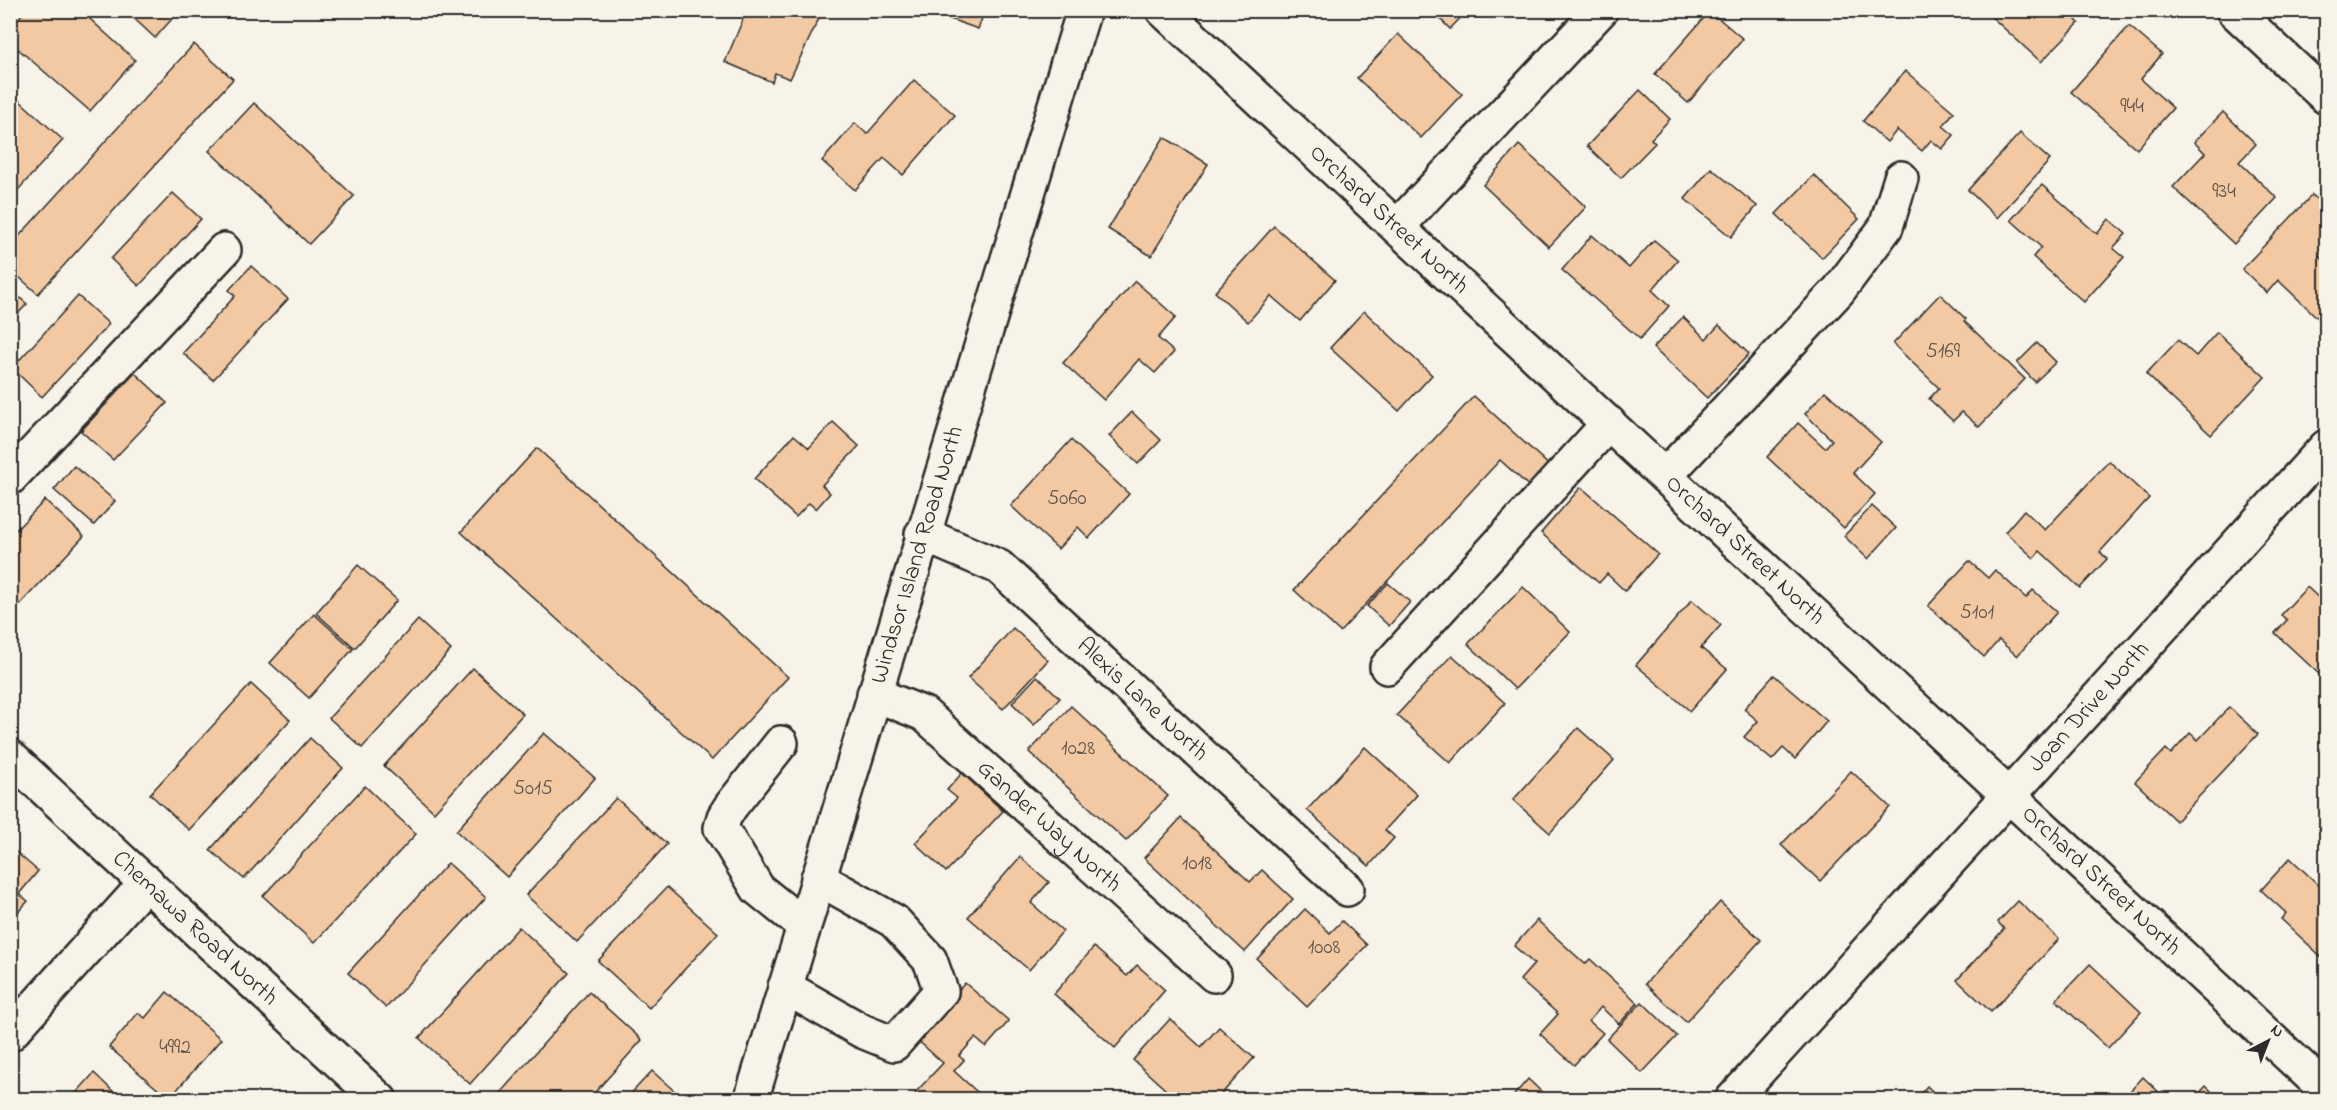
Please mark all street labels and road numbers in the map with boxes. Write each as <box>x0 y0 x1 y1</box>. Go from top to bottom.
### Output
street label: Orchard Street North <box>1301 136 1477 303</box>
street label: Windsor Island Road North <box>862 422 973 688</box>
street label: Orchard Street North <box>1657 467 1833 634</box>
street label: Alexis Lane North <box>1068 629 1216 770</box>
street label: Joan Drive North <box>2020 634 2158 781</box>
street label: Gander Way North <box>969 752 1129 901</box>
street label: Orchard Street North <box>2013 798 2189 964</box>
street label: Chemawa Road North <box>104 842 286 1014</box>

